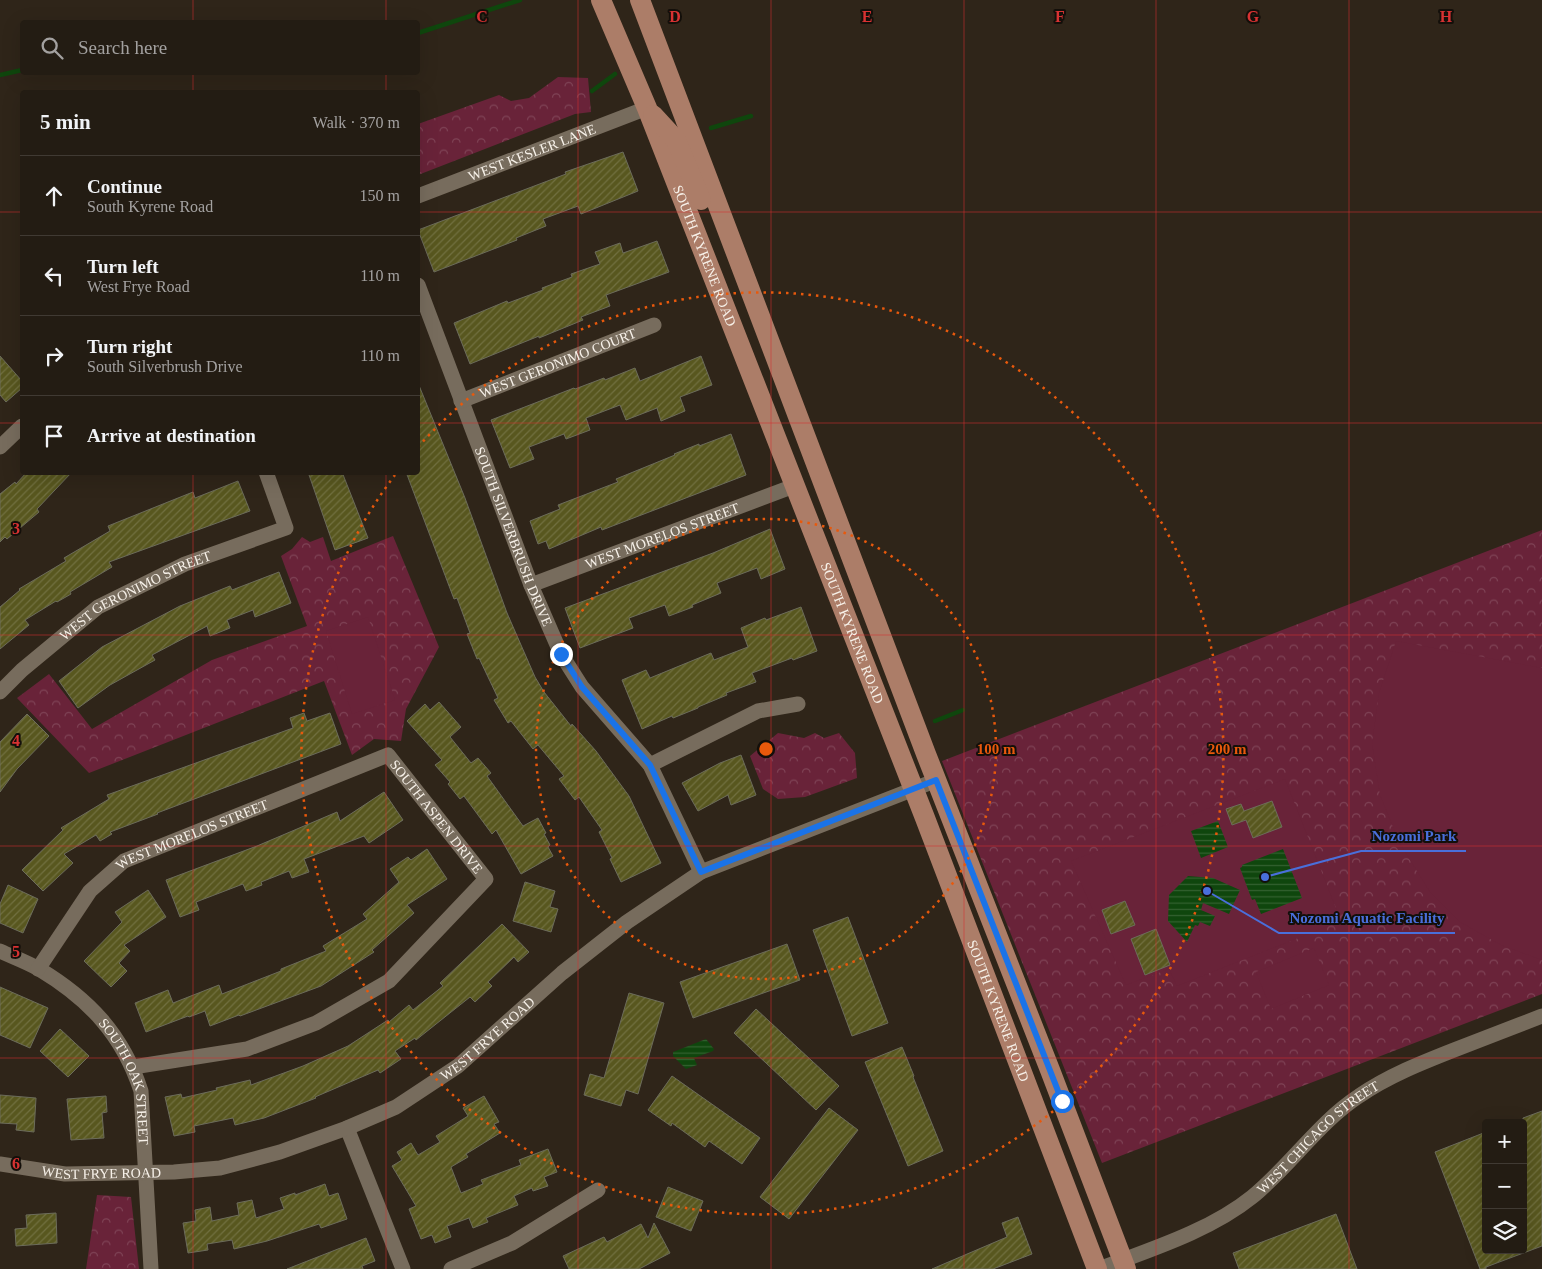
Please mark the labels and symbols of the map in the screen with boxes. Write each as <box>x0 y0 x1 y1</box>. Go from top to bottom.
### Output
text: C <box>476 8 488 25</box>
text: D <box>669 8 681 25</box>
text: E <box>862 8 872 25</box>
text: F <box>1055 8 1065 25</box>
text: G <box>1247 8 1260 25</box>
text: H <box>1440 8 1453 25</box>
street label: WEST KESLER LANE <box>466 121 598 183</box>
street label: SOUTH KYRENE ROAD <box>670 183 739 328</box>
street label: WEST GERONIMO COURT <box>477 325 639 400</box>
street label: SOUTH SILVERBRUSH DRIVE <box>472 445 555 628</box>
street label: WEST MORELOS STREET <box>583 500 741 571</box>
text: 3 <box>12 520 20 537</box>
street label: WEST GERONIMO STREET <box>56 548 213 643</box>
street label: SOUTH KYRENE ROAD <box>818 560 887 706</box>
route end <box>550 643 573 666</box>
text: 4 <box>12 732 20 749</box>
centre of rings <box>757 740 775 758</box>
text: 100 m <box>977 741 1016 757</box>
text: 200 m <box>1208 741 1247 757</box>
street label: SOUTH ASPEN DRIVE <box>387 757 486 876</box>
street label: WEST MORELOS STREET <box>113 796 271 872</box>
callout: Nozomi Park <box>1361 821 1466 851</box>
text: Nozomi Park <box>1372 828 1457 844</box>
callout: Nozomi Aquatic Facility <box>1279 903 1455 933</box>
text: Nozomi Aquatic Facility <box>1290 910 1445 926</box>
street label: SOUTH KYRENE ROAD <box>965 938 1032 1083</box>
text: 5 <box>12 943 20 960</box>
street label: WEST FRYE ROAD <box>437 994 538 1083</box>
street label: SOUTH OAK STREET <box>96 1015 152 1146</box>
street label: WEST CHICAGO STREET <box>1254 1078 1382 1197</box>
route start <box>1051 1090 1074 1113</box>
text: 6 <box>12 1155 20 1172</box>
street label: WEST FRYE ROAD <box>41 1163 161 1182</box>

